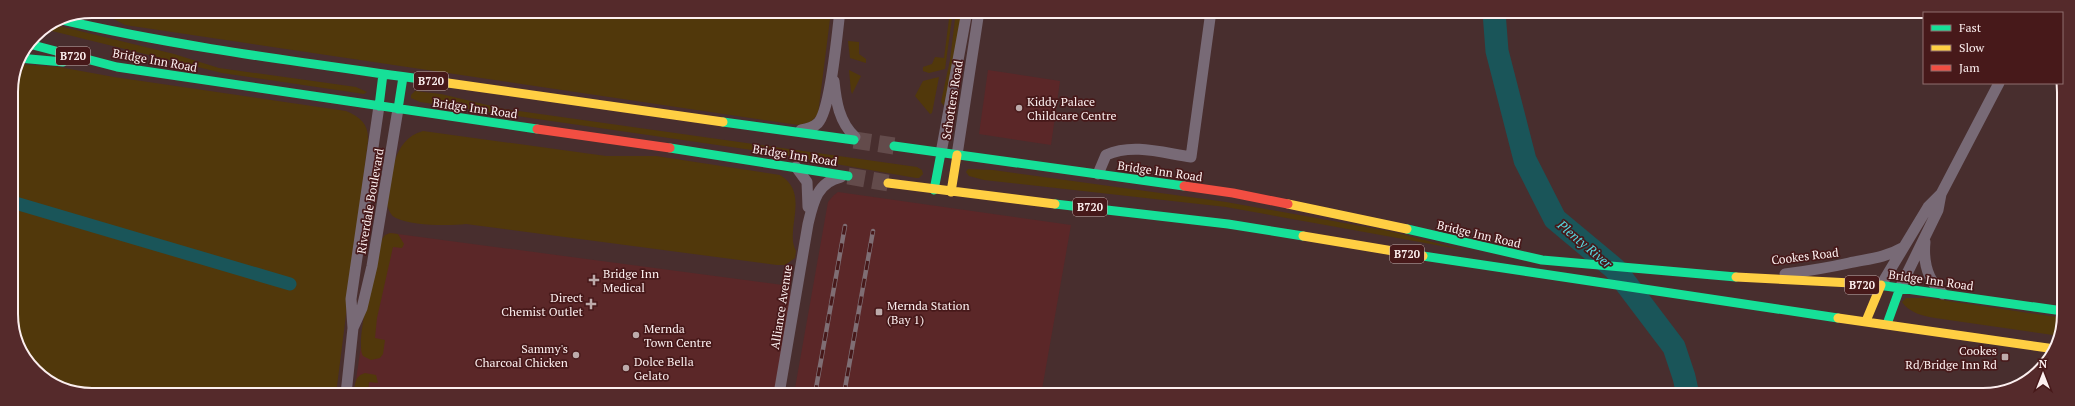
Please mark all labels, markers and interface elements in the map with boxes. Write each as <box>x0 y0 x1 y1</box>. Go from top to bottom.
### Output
legend <box>1923 12 2063 84</box>
text: Fast <box>1959 20 1982 35</box>
text: Slow <box>1959 40 1985 55</box>
street label: Bridge Inn Road <box>111 45 199 75</box>
road number: B720 <box>56 47 90 65</box>
street label: Schotters Road <box>938 59 966 141</box>
text: Jam <box>1959 60 1980 75</box>
road number: B720 <box>414 72 448 90</box>
place label: Kiddy Palace Childcare Centre <box>1027 94 1117 123</box>
street label: Bridge Inn Road <box>432 95 519 121</box>
marker: Kiddy Palace Childcare Centre <box>1014 103 1024 113</box>
street label: Bridge Inn Road <box>752 141 839 169</box>
street label: Riverdale Boulevard <box>353 147 387 255</box>
street label: Bridge Inn Road <box>1117 158 1204 184</box>
road number: B720 <box>1073 198 1107 216</box>
water label: Plenty River <box>1553 215 1617 273</box>
street label: Bridge Inn Road <box>1436 217 1523 251</box>
street label: Cookes Road <box>1770 244 1840 268</box>
road number: B720 <box>1390 245 1424 263</box>
street label: Alliance Avenue <box>767 264 795 350</box>
place label: Bridge Inn Medical <box>603 266 659 295</box>
street label: Bridge Inn Road <box>1888 267 1975 293</box>
marker: Bridge Inn Medical <box>588 274 600 286</box>
road number: B720 <box>1845 276 1879 294</box>
place label: Direct Chemist Outlet <box>501 290 584 319</box>
place label: Mernda Station (Bay 1) <box>887 298 970 327</box>
marker: Direct Chemist Outlet <box>586 299 596 309</box>
marker: Mernda Station (Bay 1) <box>874 307 884 317</box>
place label: Mernda Town Centre <box>644 321 712 350</box>
marker: Mernda Town Centre <box>631 330 641 340</box>
place label: Sammy's Charcoal Chicken <box>475 341 568 370</box>
place label: Cookes Rd/Bridge Inn Rd <box>1905 343 1997 372</box>
marker: Sammy's Charcoal Chicken <box>571 350 581 360</box>
marker: Cookes Rd/Bridge Inn Rd <box>2000 352 2010 362</box>
place label: Dolce Bella Gelato <box>634 354 694 383</box>
north arrow <box>2023 354 2063 394</box>
text: N <box>2039 357 2048 371</box>
marker: Dolce Bella Gelato <box>621 363 631 373</box>

